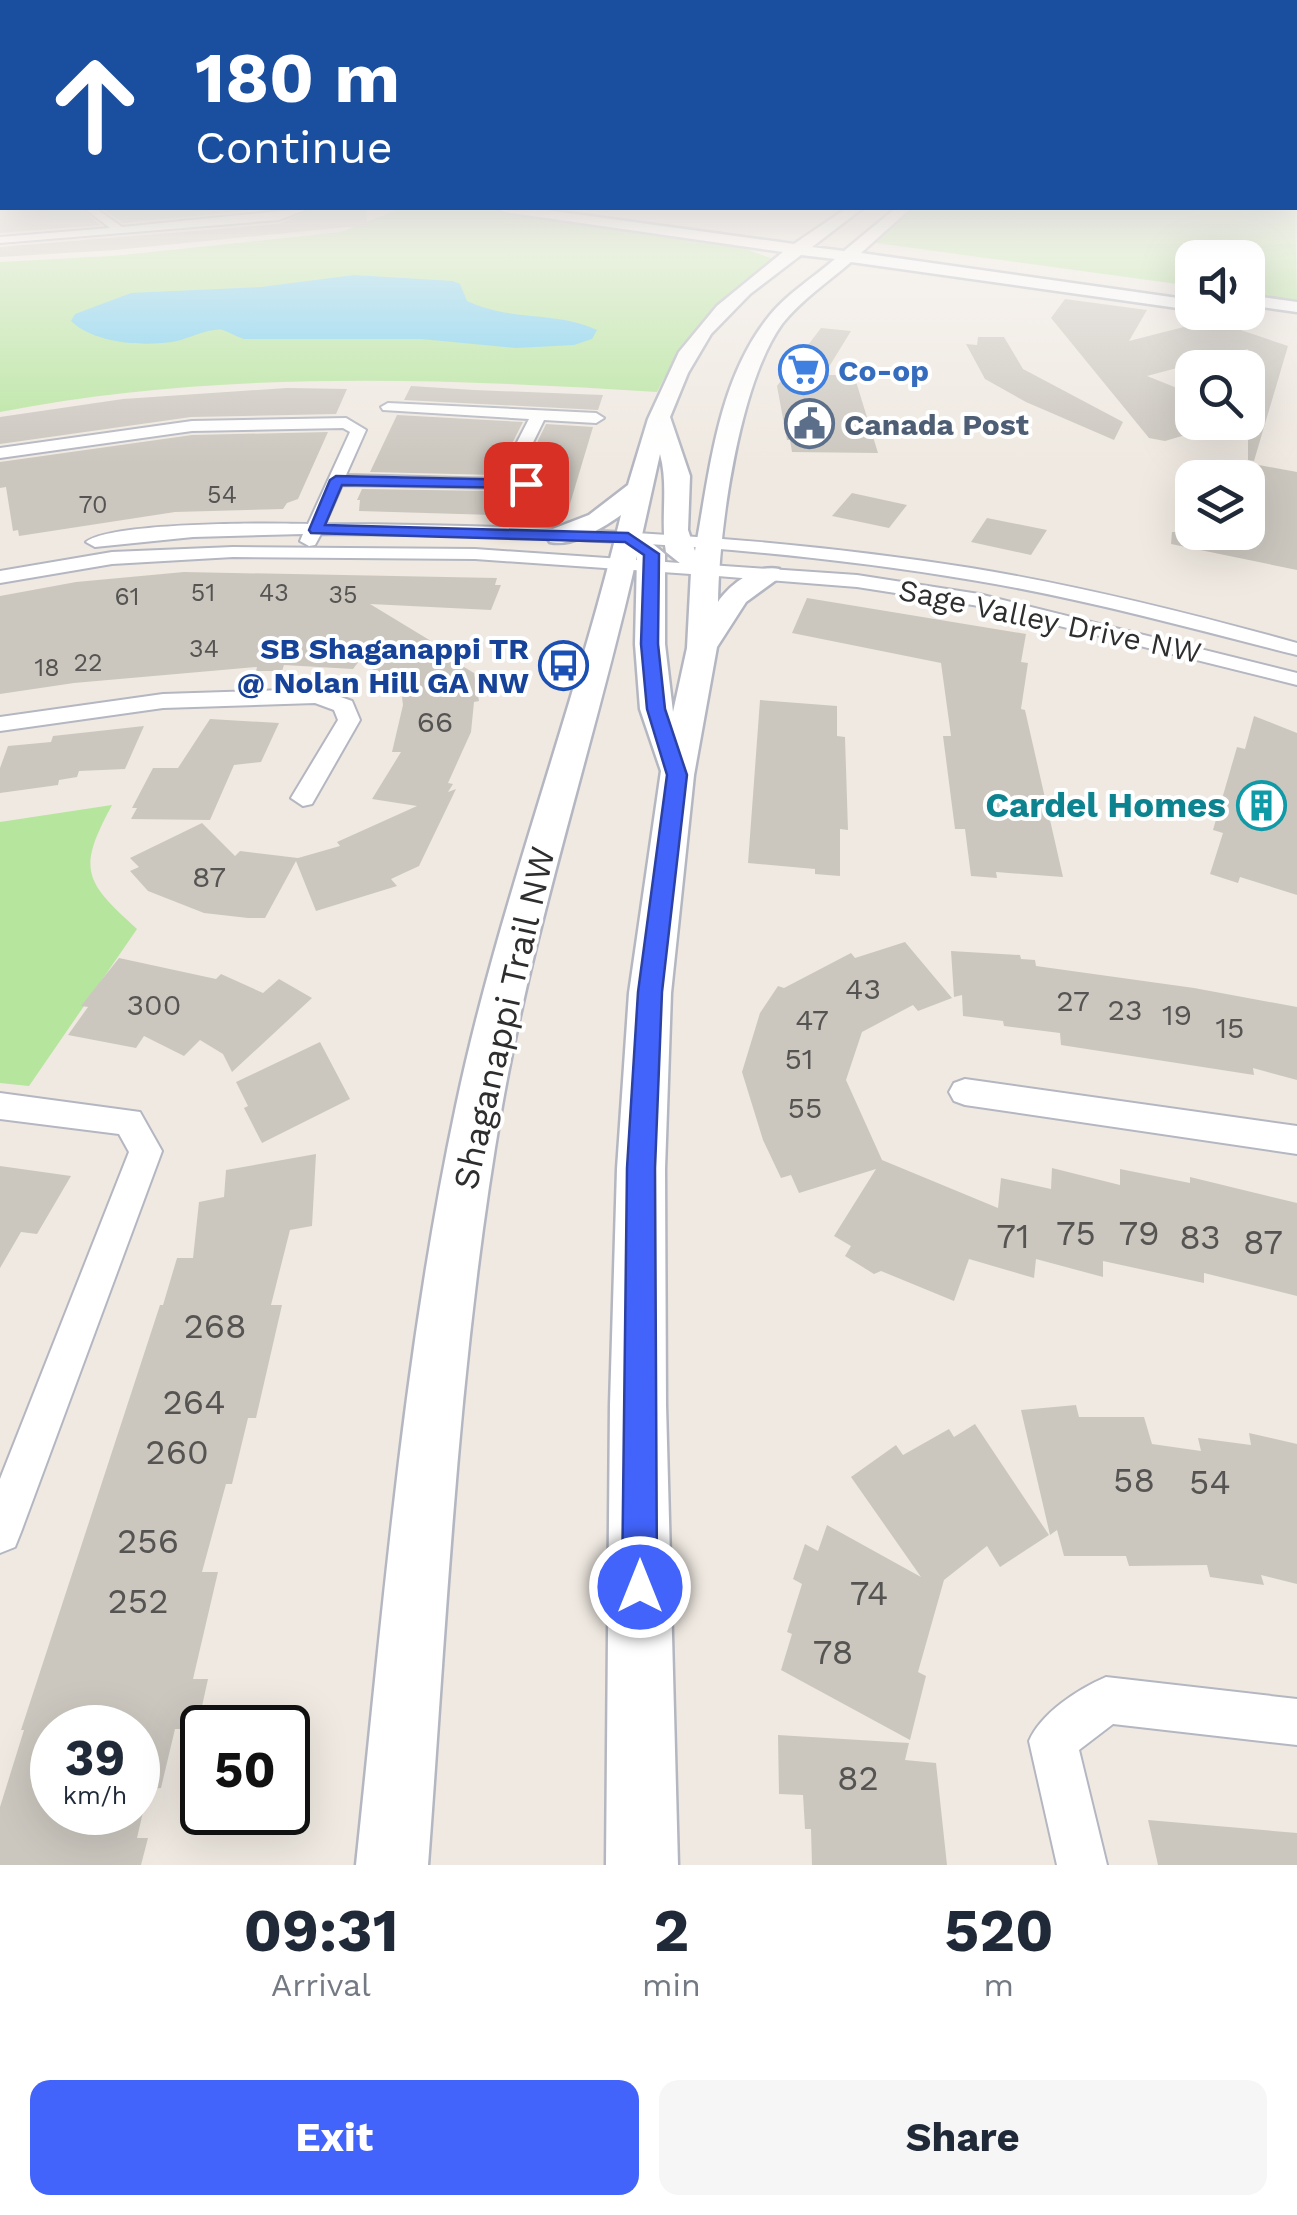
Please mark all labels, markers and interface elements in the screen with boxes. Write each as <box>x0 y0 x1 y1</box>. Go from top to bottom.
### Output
text: 180 m <box>195 37 400 119</box>
icon: ahead <box>30 40 160 170</box>
text: Continue <box>195 121 393 174</box>
map controls <box>1175 240 1265 550</box>
button: sound <box>1175 240 1265 330</box>
supermarket icon: Co-op <box>777 344 829 396</box>
button: search <box>1175 350 1265 440</box>
place label: Co-op <box>838 353 929 388</box>
public building icon: Canada Post <box>783 398 835 450</box>
place label: Canada Post <box>844 407 1029 442</box>
pin <box>484 442 569 527</box>
icon: arrive <box>499 457 554 512</box>
button: layers <box>1175 460 1265 550</box>
house number: 54 <box>207 480 237 509</box>
house number: 70 <box>78 490 108 519</box>
street label: Sage Valley Drive NW <box>895 572 1205 670</box>
house number: 51 <box>191 578 215 607</box>
house number: 43 <box>259 578 289 607</box>
house number: 35 <box>328 580 358 609</box>
house number: 61 <box>115 582 139 611</box>
place label: SB Shaganappi TR @ Nolan Hill GA NW <box>237 631 529 700</box>
house number: 34 <box>189 634 219 663</box>
bus stop icon: SB Shaganappi TR @ Nolan Hill GA NW <box>538 639 590 691</box>
house number: 22 <box>73 648 103 677</box>
house number: 18 <box>34 653 60 682</box>
house number: 66 <box>417 704 453 739</box>
building icon: Cardel Homes <box>1235 779 1287 831</box>
place label: Cardel Homes <box>985 784 1226 826</box>
street label: Shaganappi Trail NW <box>444 843 564 1193</box>
house number: 87 <box>192 859 226 894</box>
house number: 43 <box>845 971 881 1006</box>
house number: 27 <box>1056 983 1090 1018</box>
house number: 300 <box>127 987 181 1022</box>
house number: 23 <box>1108 992 1142 1027</box>
house number: 19 <box>1162 997 1192 1032</box>
house number: 47 <box>795 1002 829 1037</box>
house number: 15 <box>1215 1010 1245 1045</box>
house number: 51 <box>784 1041 814 1076</box>
house number: 55 <box>788 1090 822 1125</box>
house number: 75 <box>1056 1212 1096 1254</box>
house number: 79 <box>1118 1212 1160 1254</box>
house number: 71 <box>996 1215 1030 1257</box>
house number: 83 <box>1179 1216 1221 1258</box>
house number: 87 <box>1243 1221 1283 1263</box>
house number: 268 <box>183 1305 247 1347</box>
house number: 264 <box>162 1381 226 1423</box>
house number: 260 <box>145 1431 209 1473</box>
house number: 58 <box>1113 1459 1155 1501</box>
house number: 54 <box>1189 1461 1231 1503</box>
house number: 256 <box>117 1520 179 1562</box>
position arrow <box>588 1535 692 1639</box>
house number: 74 <box>850 1572 888 1614</box>
house number: 252 <box>107 1580 169 1622</box>
house number: 78 <box>813 1631 853 1673</box>
speed limit sign: 50 <box>180 1705 310 1835</box>
text: 39 <box>65 1728 125 1787</box>
house number: 82 <box>837 1757 879 1799</box>
text: km/h <box>63 1781 127 1810</box>
text: 09:31 <box>243 1895 399 1966</box>
text: 2 <box>653 1895 689 1966</box>
text: 520 <box>944 1895 1054 1966</box>
text: Arrival <box>271 1966 371 2004</box>
text: min <box>642 1966 701 2004</box>
text: m <box>984 1966 1014 2004</box>
button: Exit <box>30 2080 639 2195</box>
button: Share <box>659 2080 1267 2195</box>

